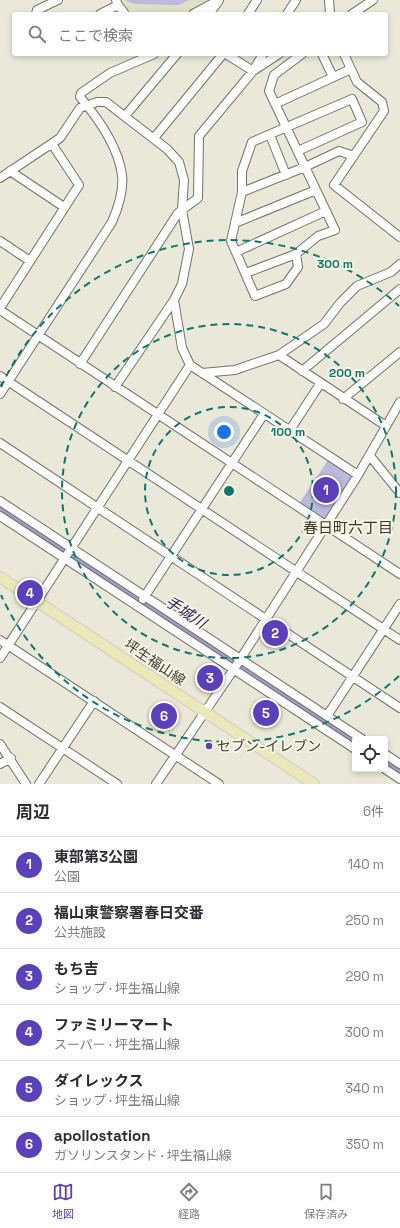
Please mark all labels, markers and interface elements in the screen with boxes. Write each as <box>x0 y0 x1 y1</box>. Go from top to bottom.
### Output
search box <box>12 12 388 56</box>
icon: search <box>26 23 48 45</box>
text: ここで検索 <box>58 26 133 45</box>
text: 300 m <box>317 256 353 272</box>
text: 200 m <box>329 365 365 381</box>
your location <box>214 422 234 442</box>
text: 100 m <box>271 424 305 440</box>
pin: 1 <box>313 475 339 505</box>
centre of rings <box>222 484 236 498</box>
district label: 春日町六丁目 <box>303 518 393 537</box>
pin: 4 <box>17 578 43 608</box>
water label: 手城川 <box>162 592 212 633</box>
pin: 2 <box>262 618 288 648</box>
street label: 坪生福山線 <box>121 635 189 689</box>
pin: 3 <box>197 663 223 693</box>
pin: 5 <box>253 698 279 728</box>
pin: 6 <box>151 701 177 731</box>
map controls <box>352 736 388 772</box>
button: locate <box>352 736 388 772</box>
place label: セブン-イレブン <box>217 737 321 755</box>
marker: セブン-イレブン <box>204 741 214 751</box>
text: 周辺 <box>16 801 50 823</box>
text: 6件 <box>363 803 384 820</box>
text: 東部第3公園 <box>54 847 138 866</box>
text: 1 <box>26 856 32 873</box>
text: 140 m <box>348 856 384 873</box>
text: 公園 <box>54 868 80 885</box>
text: 福山東警察署春日交番 <box>54 903 204 922</box>
text: 2 <box>25 912 33 929</box>
text: 250 m <box>346 912 384 929</box>
text: 公共施設 <box>54 924 106 941</box>
text: もち吉 <box>54 959 99 978</box>
text: 3 <box>25 968 33 985</box>
text: 290 m <box>345 968 384 985</box>
text: ショップ · 坪生福山線 <box>54 980 180 997</box>
text: ファミリーマート <box>54 1015 174 1034</box>
text: 4 <box>25 1024 33 1041</box>
text: 300 m <box>345 1024 384 1041</box>
text: スーパー · 坪生福山線 <box>54 1036 180 1053</box>
text: ダイレックス <box>54 1071 144 1090</box>
text: 5 <box>25 1080 33 1097</box>
text: 340 m <box>345 1080 384 1097</box>
text: ショップ · 坪生福山線 <box>54 1092 180 1109</box>
text: apollostation <box>54 1126 151 1145</box>
text: 6 <box>25 1136 33 1153</box>
text: 350 m <box>346 1136 384 1153</box>
text: ガソリンスタンド · 坪生福山線 <box>54 1147 232 1164</box>
tab: 地図 <box>52 1181 74 1221</box>
tab: 経路 <box>178 1181 200 1221</box>
tab: 保存済み <box>304 1181 348 1221</box>

